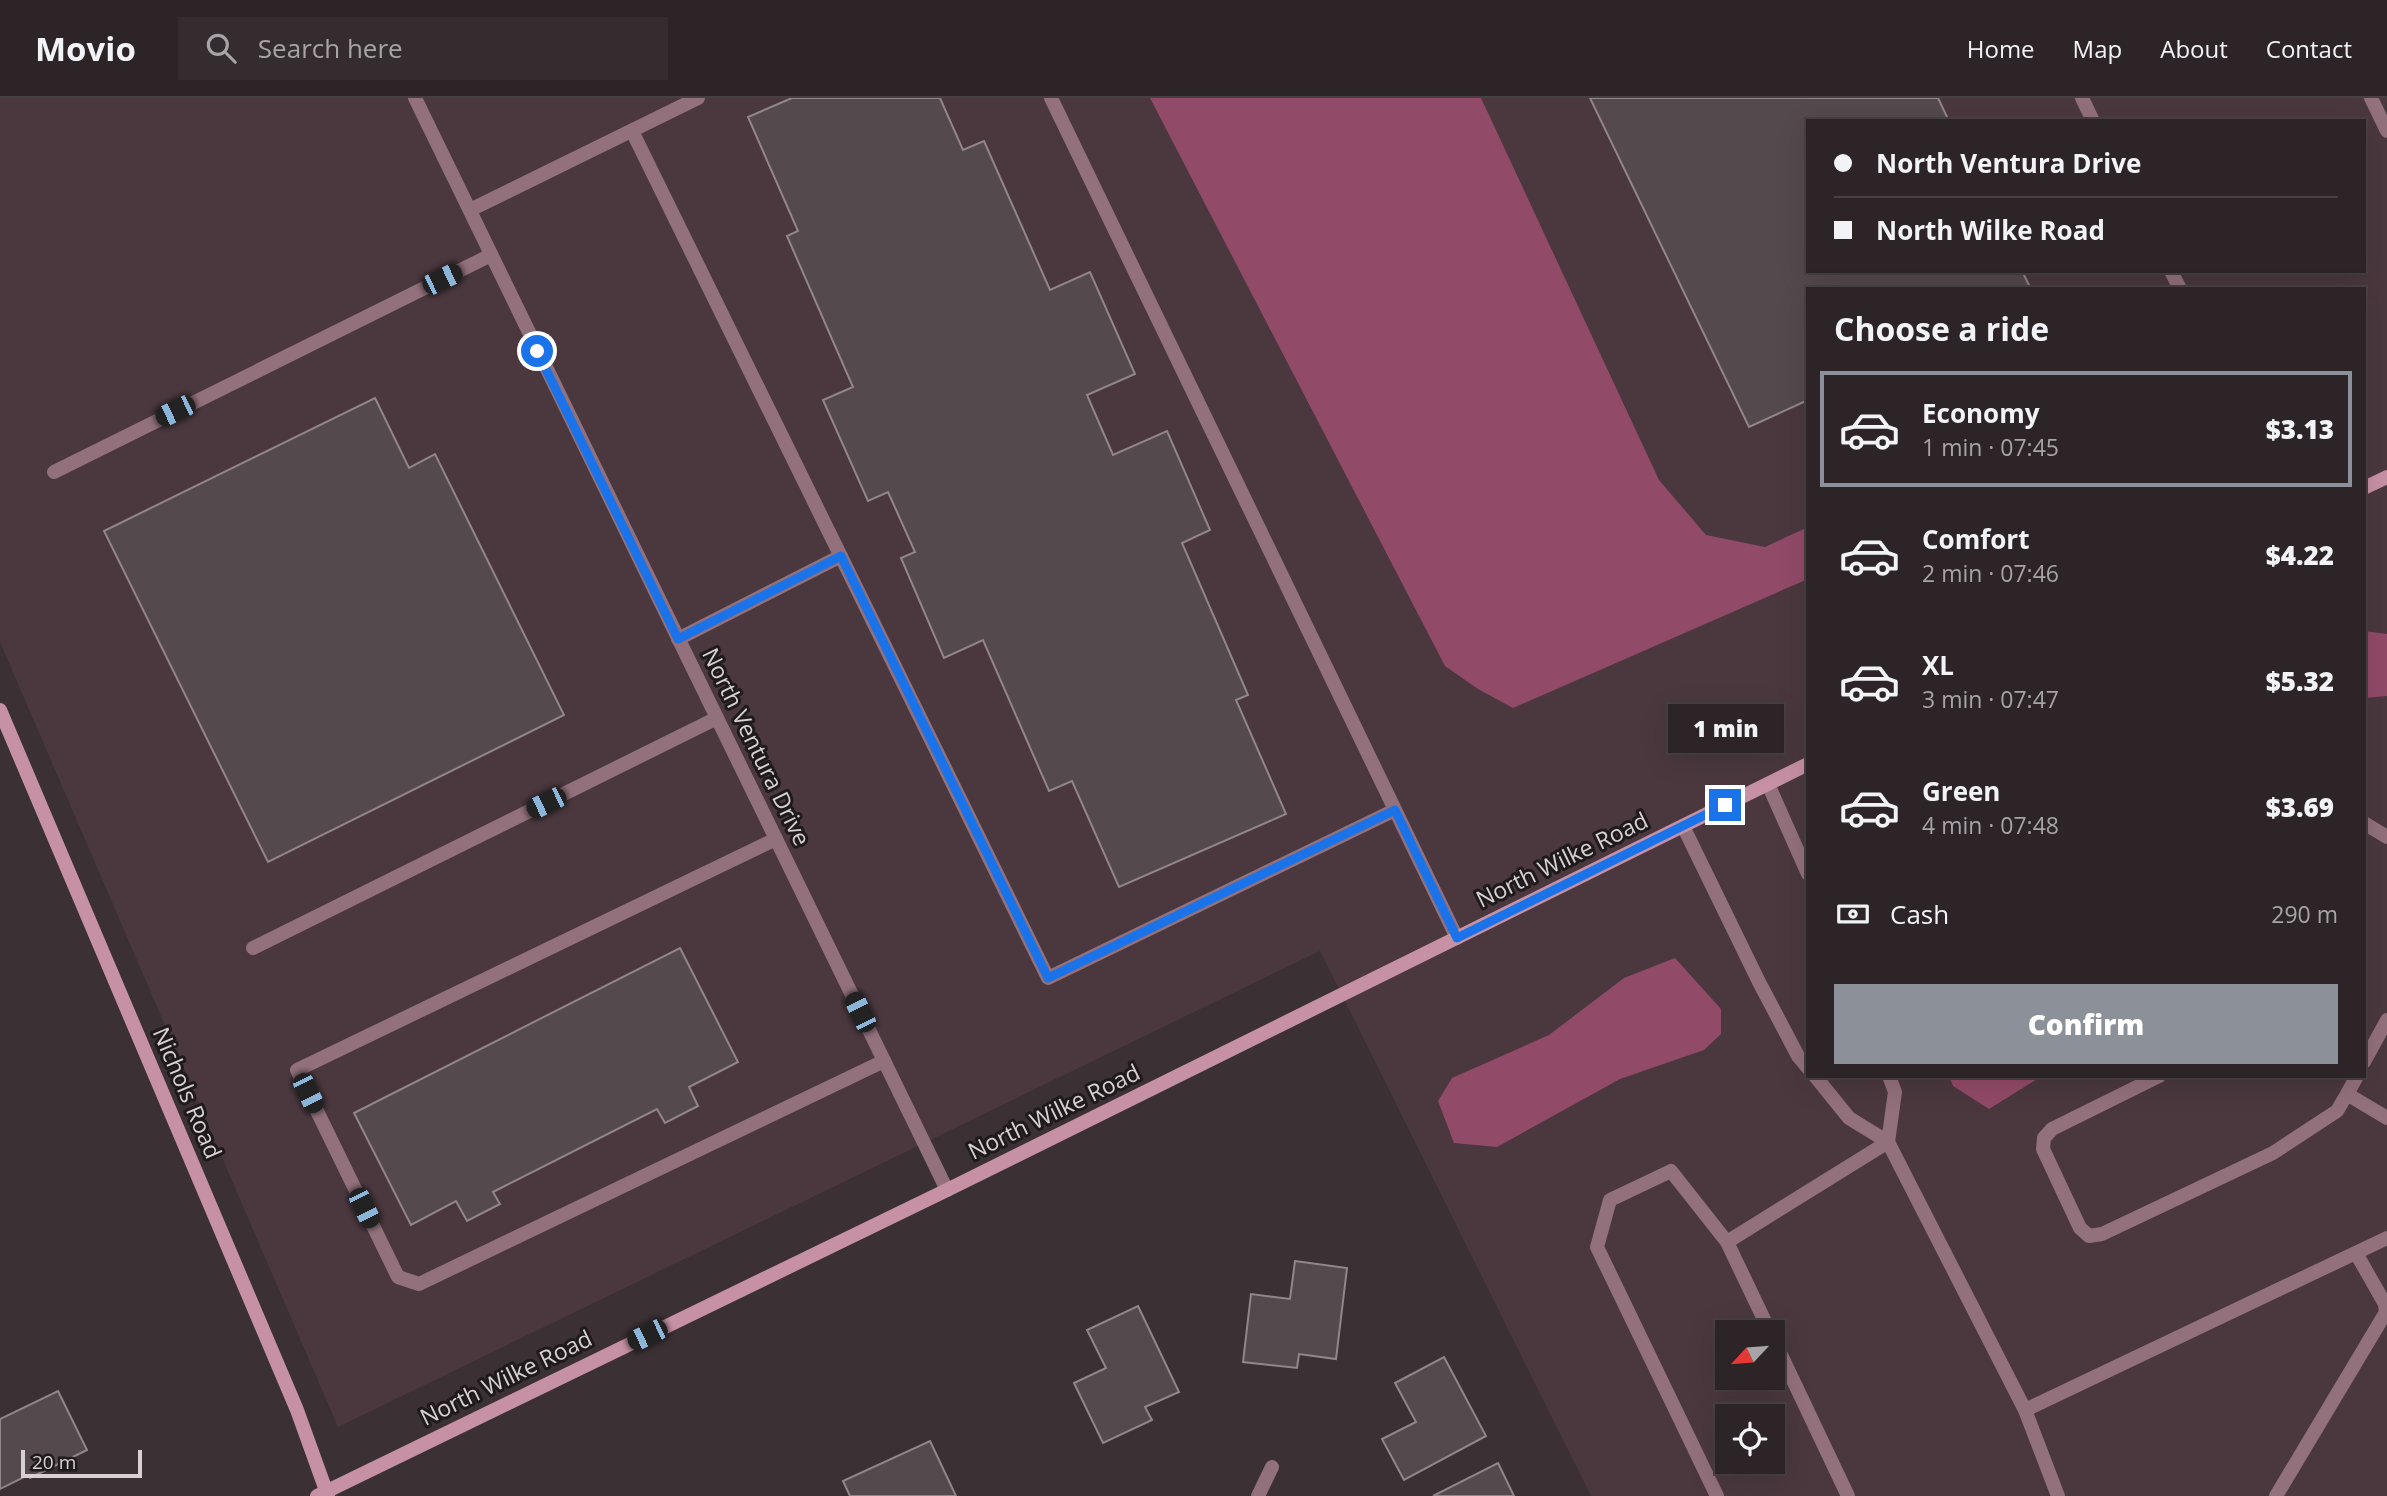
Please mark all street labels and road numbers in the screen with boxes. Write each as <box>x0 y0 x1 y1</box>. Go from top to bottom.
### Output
street label: North Ventura Drive <box>695 642 819 851</box>
street label: North Wilke Road <box>1470 804 1653 915</box>
street label: Nichols Road <box>146 1022 230 1163</box>
street label: North Wilke Road <box>962 1056 1145 1167</box>
street label: North Wilke Road <box>414 1322 597 1433</box>

